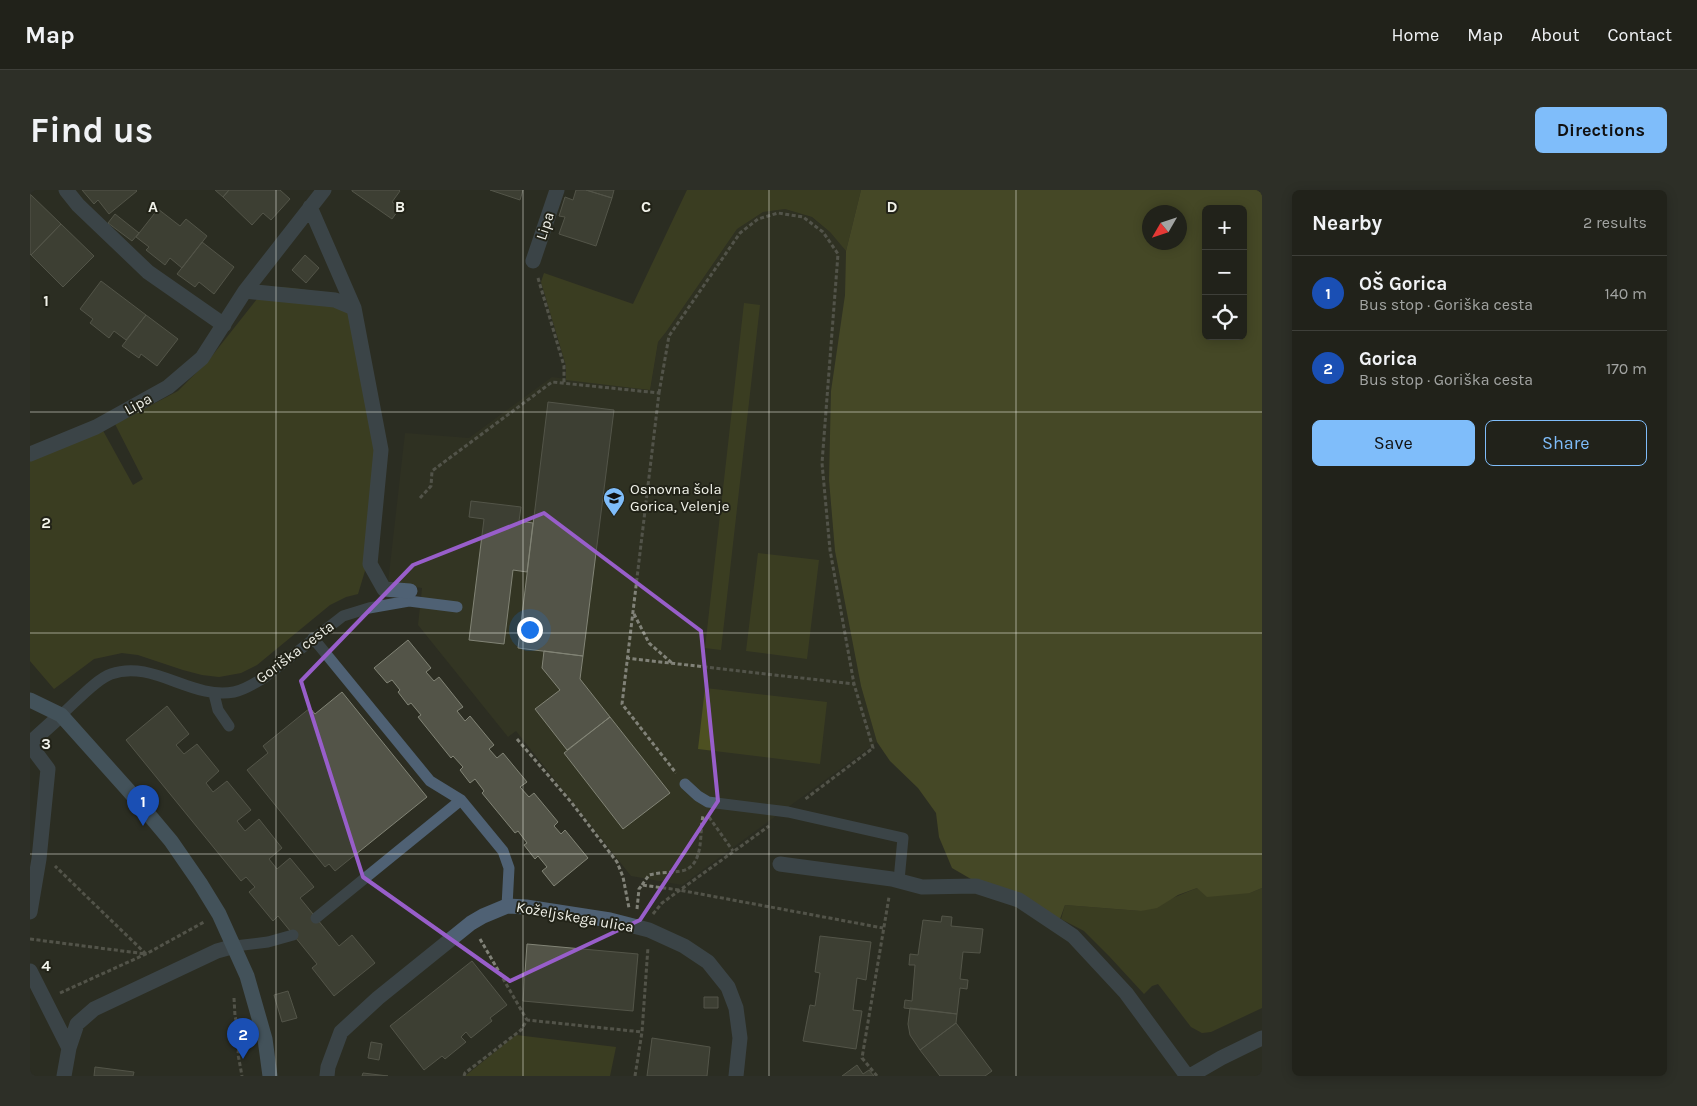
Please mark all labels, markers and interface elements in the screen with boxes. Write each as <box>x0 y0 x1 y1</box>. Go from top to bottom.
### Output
text: Map <box>25 21 75 49</box>
text: Home <box>1391 24 1439 46</box>
text: Map <box>1467 24 1503 46</box>
text: About <box>1531 24 1580 46</box>
text: Contact <box>1608 24 1672 46</box>
button: Directions <box>1535 107 1667 153</box>
text: Find us <box>30 110 153 151</box>
text: A <box>148 197 158 216</box>
text: B <box>395 197 405 216</box>
text: C <box>641 197 651 216</box>
text: D <box>887 197 898 216</box>
north arrow <box>1142 205 1187 250</box>
map controls <box>1202 205 1247 340</box>
button: + <box>1202 205 1247 250</box>
street label: Lipa <box>532 210 558 242</box>
text: Nearby <box>1312 211 1382 235</box>
text: 2 results <box>1583 213 1647 232</box>
button: − <box>1202 250 1247 295</box>
text: OŠ Gorica <box>1359 273 1447 295</box>
text: 1 <box>1325 284 1331 303</box>
text: 140 m <box>1605 284 1647 303</box>
text: 1 <box>43 291 49 310</box>
button: locate <box>1202 295 1247 340</box>
text: Bus stop · Goriška cesta <box>1359 295 1533 314</box>
text: Gorica <box>1359 348 1417 370</box>
text: 2 <box>1323 359 1333 378</box>
text: 170 m <box>1606 359 1647 378</box>
text: Bus stop · Goriška cesta <box>1359 370 1533 389</box>
street label: Lipa <box>121 389 155 419</box>
button: Save <box>1312 420 1475 466</box>
button: Share <box>1485 420 1647 466</box>
place label: Osnovna šola Gorica, Velenje <box>630 480 729 515</box>
school or university icon: Osnovna šola Gorica, Velenje <box>602 486 626 517</box>
text: 2 <box>41 513 51 532</box>
street label: Goriška cesta <box>252 617 338 687</box>
your location <box>517 617 543 643</box>
text: 3 <box>41 734 51 753</box>
pin: 1 <box>127 785 159 826</box>
street label: Koželjskega ulica <box>515 898 635 936</box>
text: 4 <box>41 956 51 975</box>
pin: 2 <box>227 1018 259 1059</box>

